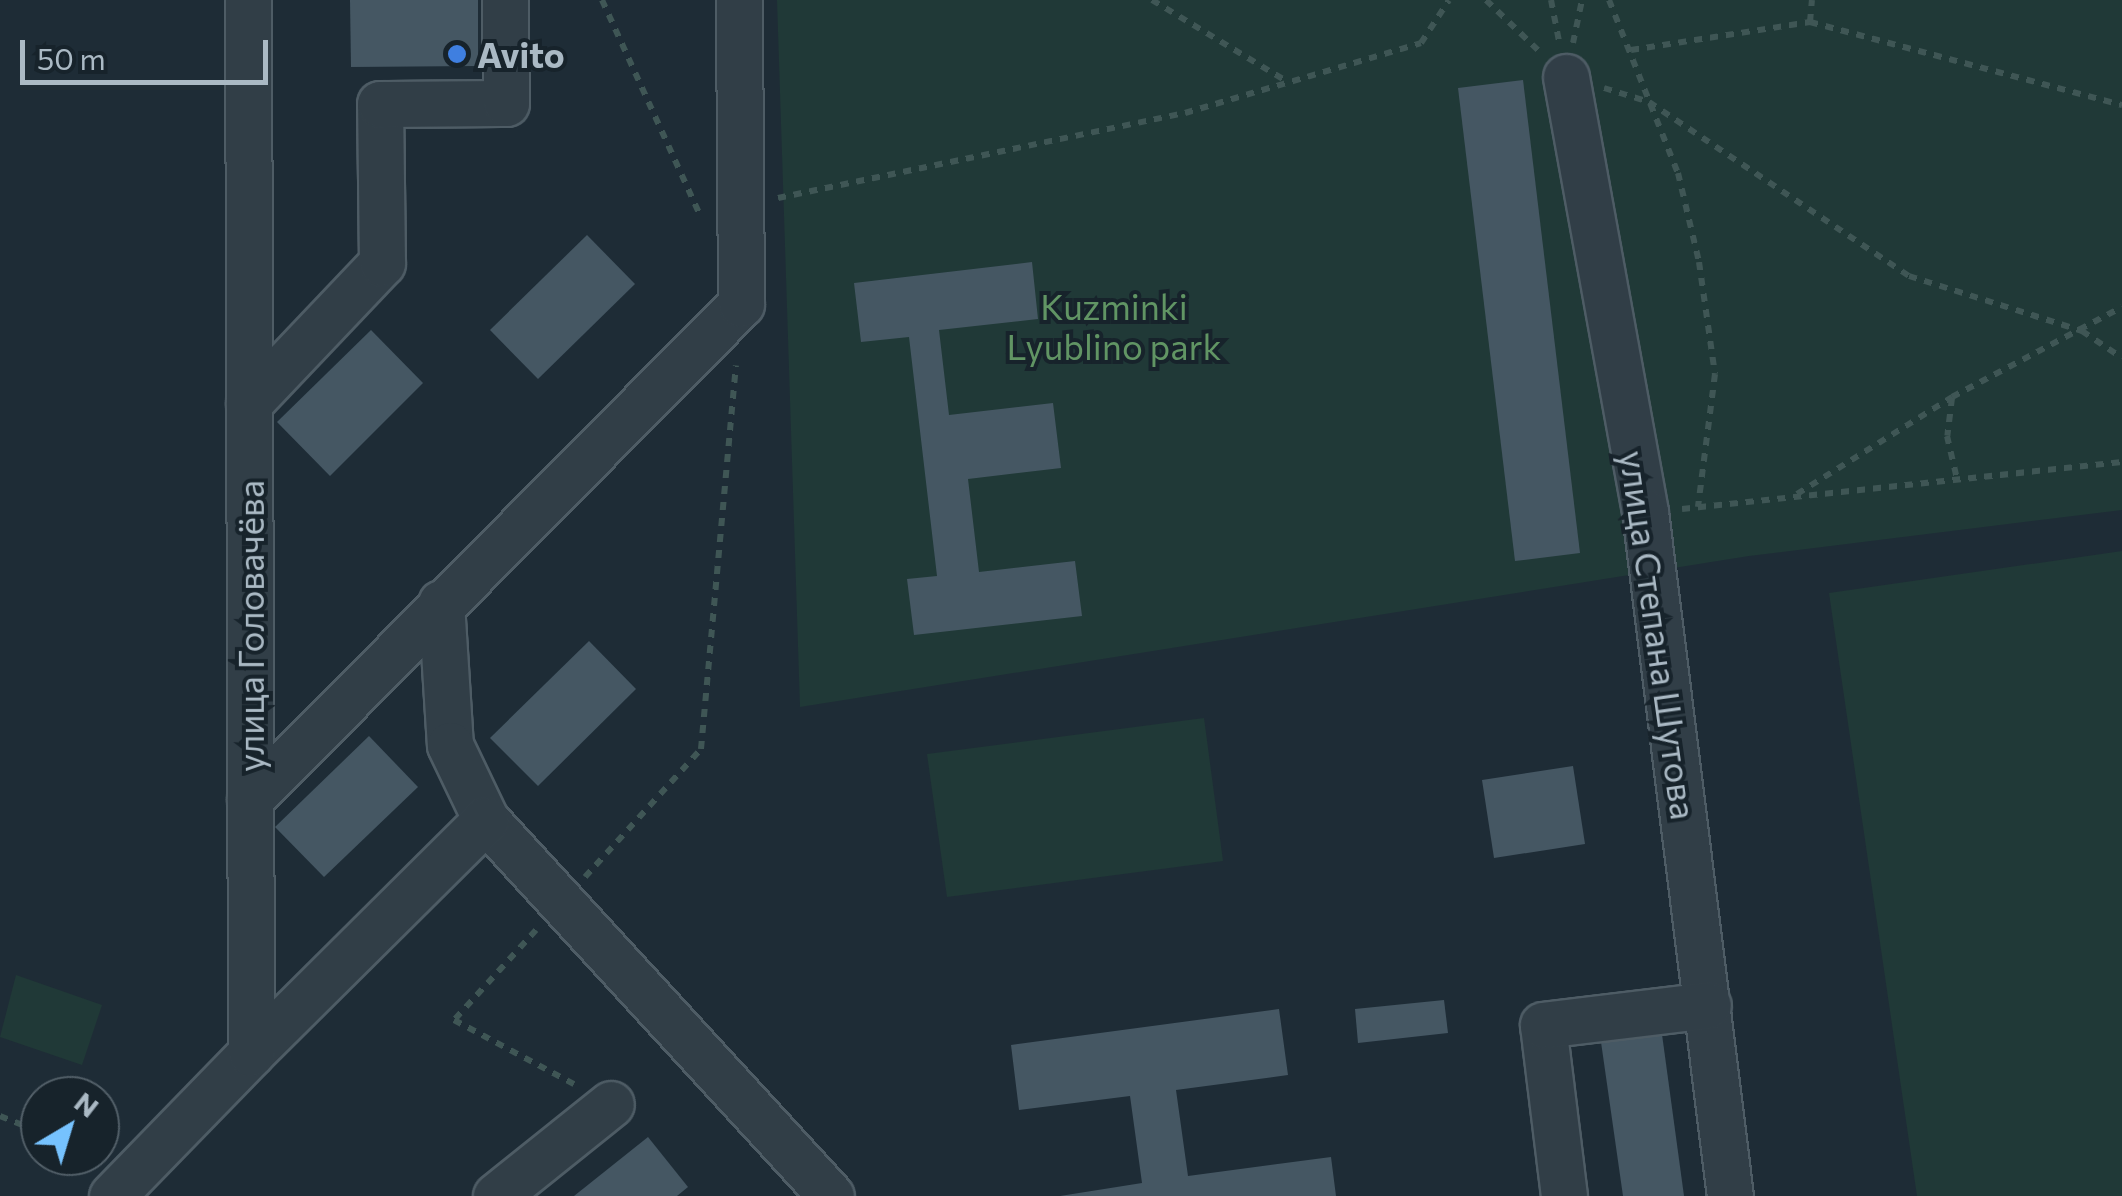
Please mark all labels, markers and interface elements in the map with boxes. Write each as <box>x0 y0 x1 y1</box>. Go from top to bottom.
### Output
scale bar <box>25 20 272 82</box>
place label: Avito <box>477 33 565 75</box>
text: 50 m <box>37 39 106 76</box>
marker: Avito <box>446 43 468 65</box>
park label: Kuzminki Lyublino park <box>1007 285 1221 367</box>
street label: улица Степана Шутова <box>1612 448 1706 822</box>
street label: улица Головачёва <box>229 480 271 772</box>
north arrow <box>20 1076 120 1176</box>
text: N <box>68 1084 106 1124</box>

